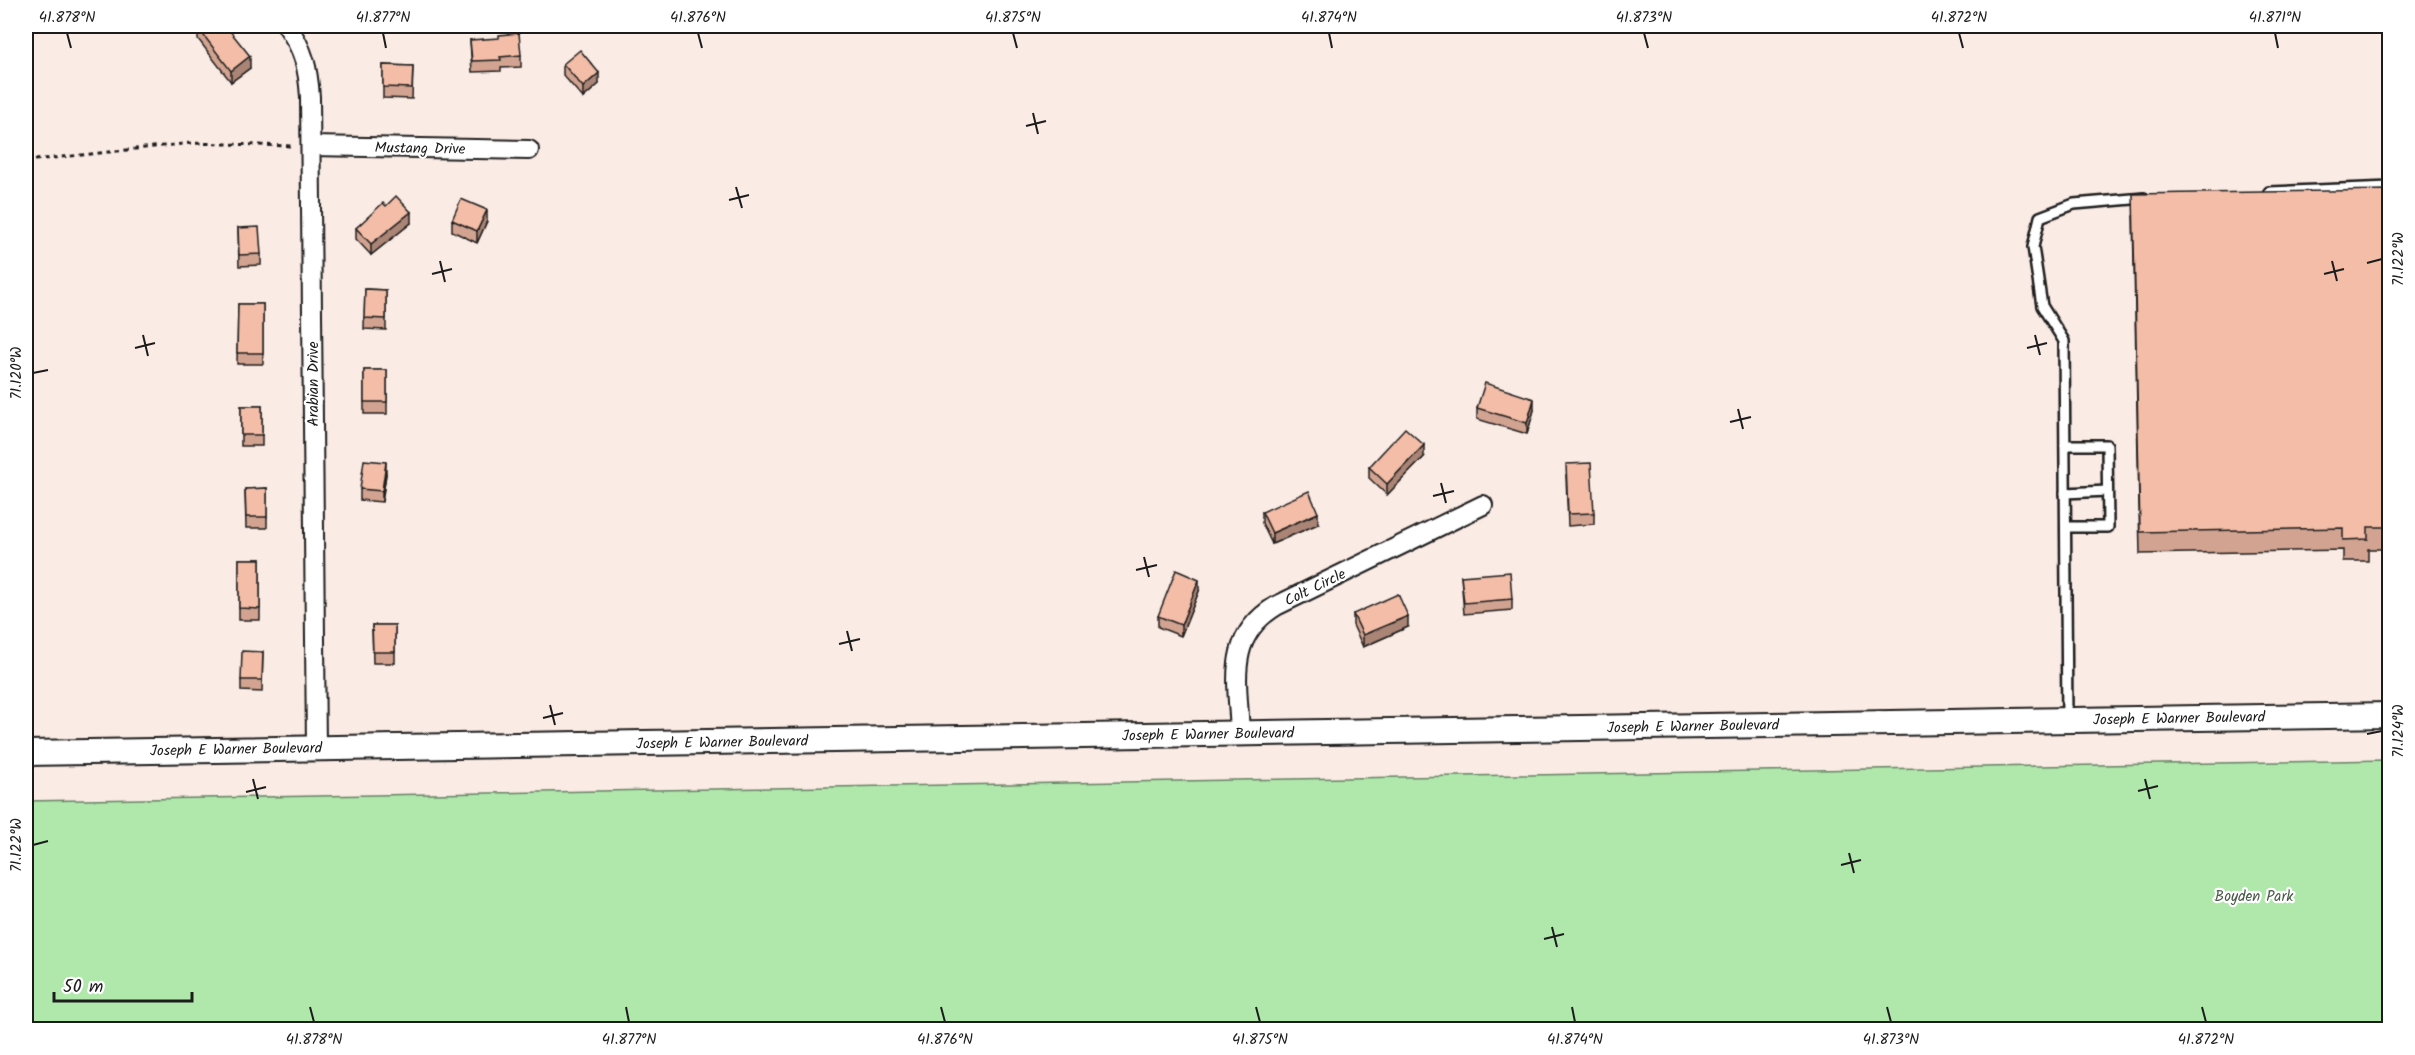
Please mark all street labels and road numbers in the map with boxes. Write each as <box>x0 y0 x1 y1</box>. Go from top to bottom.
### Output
street label: Mustang Drive <box>374 136 466 162</box>
street label: Arabian Drive <box>302 341 326 426</box>
street label: Colt Circle <box>1281 563 1351 613</box>
street label: Joseph E Warner Boulevard <box>2093 705 2266 733</box>
street label: Joseph E Warner Boulevard <box>1607 713 1780 741</box>
street label: Joseph E Warner Boulevard <box>1122 721 1295 749</box>
street label: Joseph E Warner Boulevard <box>636 729 809 757</box>
street label: Joseph E Warner Boulevard <box>150 736 323 764</box>

